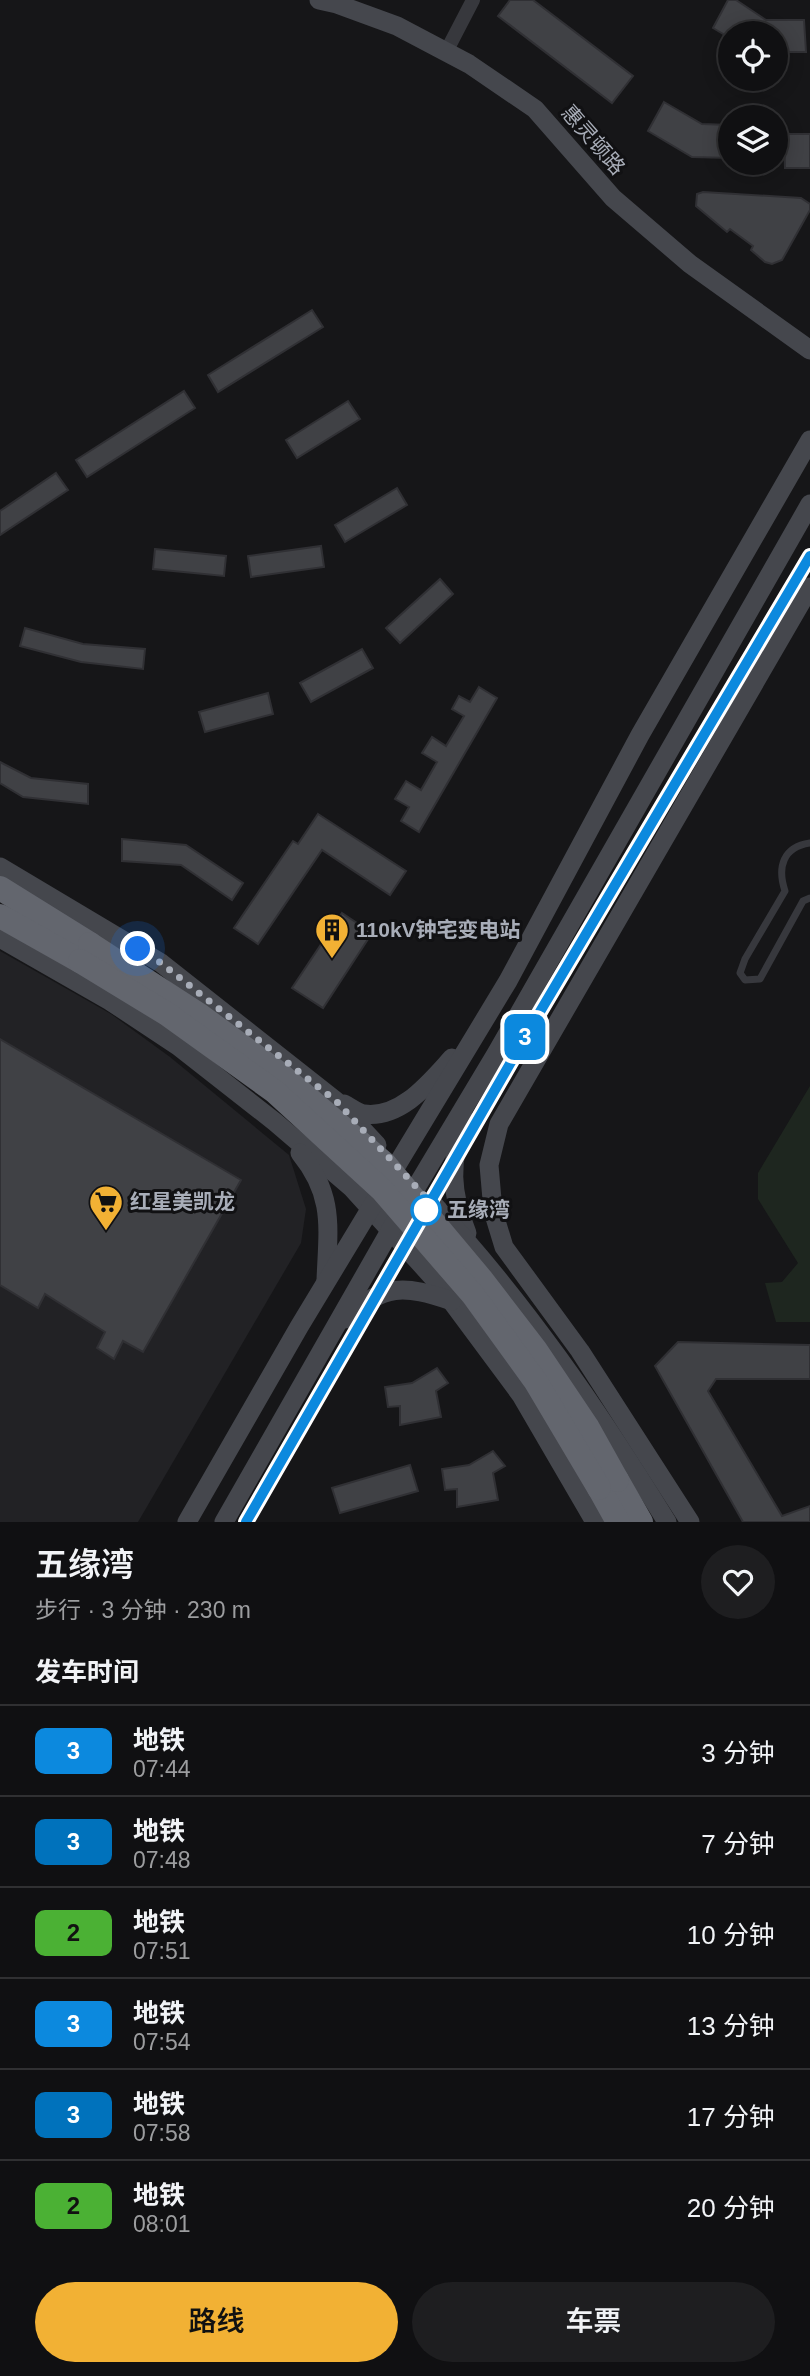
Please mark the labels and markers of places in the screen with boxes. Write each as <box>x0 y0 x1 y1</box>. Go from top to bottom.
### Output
building icon: 110kV钟宅变电站 <box>313 911 351 960</box>
place label: 110kV钟宅变电站 <box>356 918 521 941</box>
supermarket icon: 红星美凯龙 <box>87 1183 125 1232</box>
place label: 红星美凯龙 <box>130 1190 235 1213</box>
marker: 五缘湾 <box>411 1195 441 1225</box>
place label: 五缘湾 <box>447 1198 510 1221</box>

